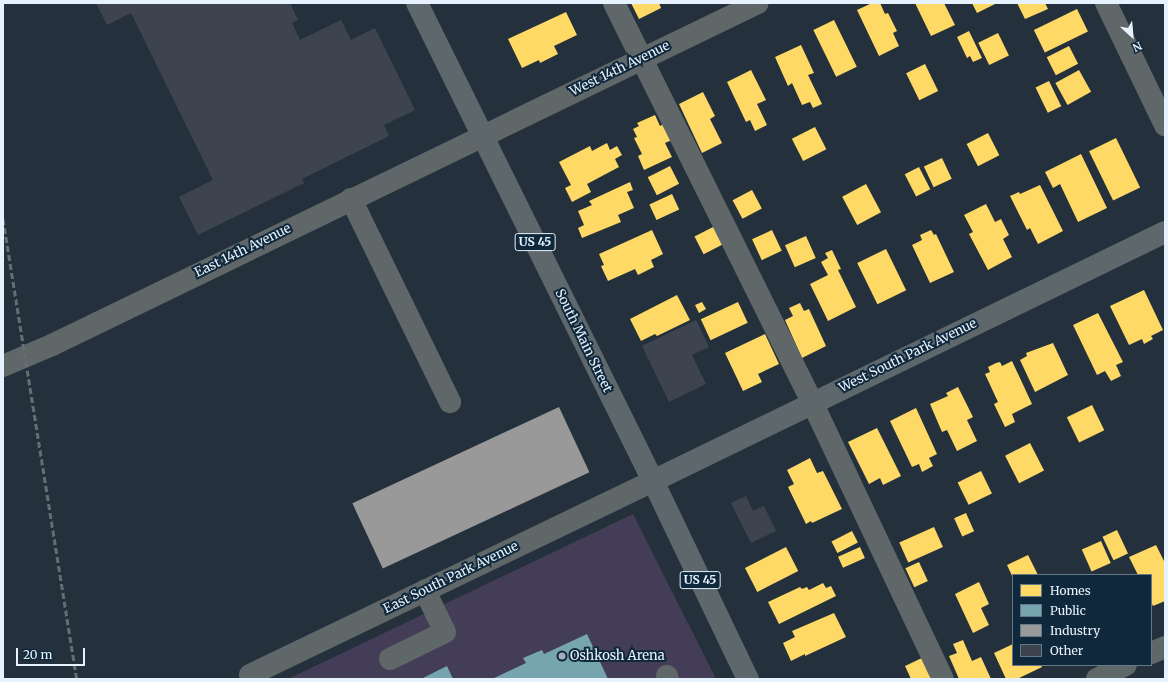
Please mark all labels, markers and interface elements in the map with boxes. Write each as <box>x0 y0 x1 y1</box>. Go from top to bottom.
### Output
north arrow <box>1112 16 1152 56</box>
street label: West 14th Avenue <box>568 38 672 100</box>
text: N <box>1130 39 1144 55</box>
street label: East 14th Avenue <box>192 221 294 281</box>
road number: US 45 <box>514 232 556 252</box>
street label: South Main Street <box>551 287 615 395</box>
street label: West South Park Avenue <box>836 316 980 396</box>
street label: East South Park Avenue <box>381 539 521 617</box>
road number: US 45 <box>679 570 721 590</box>
legend <box>1012 574 1152 666</box>
text: Homes <box>1050 583 1091 598</box>
text: Public <box>1050 603 1086 618</box>
text: Industry <box>1050 623 1100 638</box>
scale bar <box>18 640 87 666</box>
text: Other <box>1050 643 1083 658</box>
text: 20 m <box>23 647 52 662</box>
place label: Oshkosh Arena <box>570 648 665 664</box>
marker: Oshkosh Arena <box>557 651 567 661</box>

